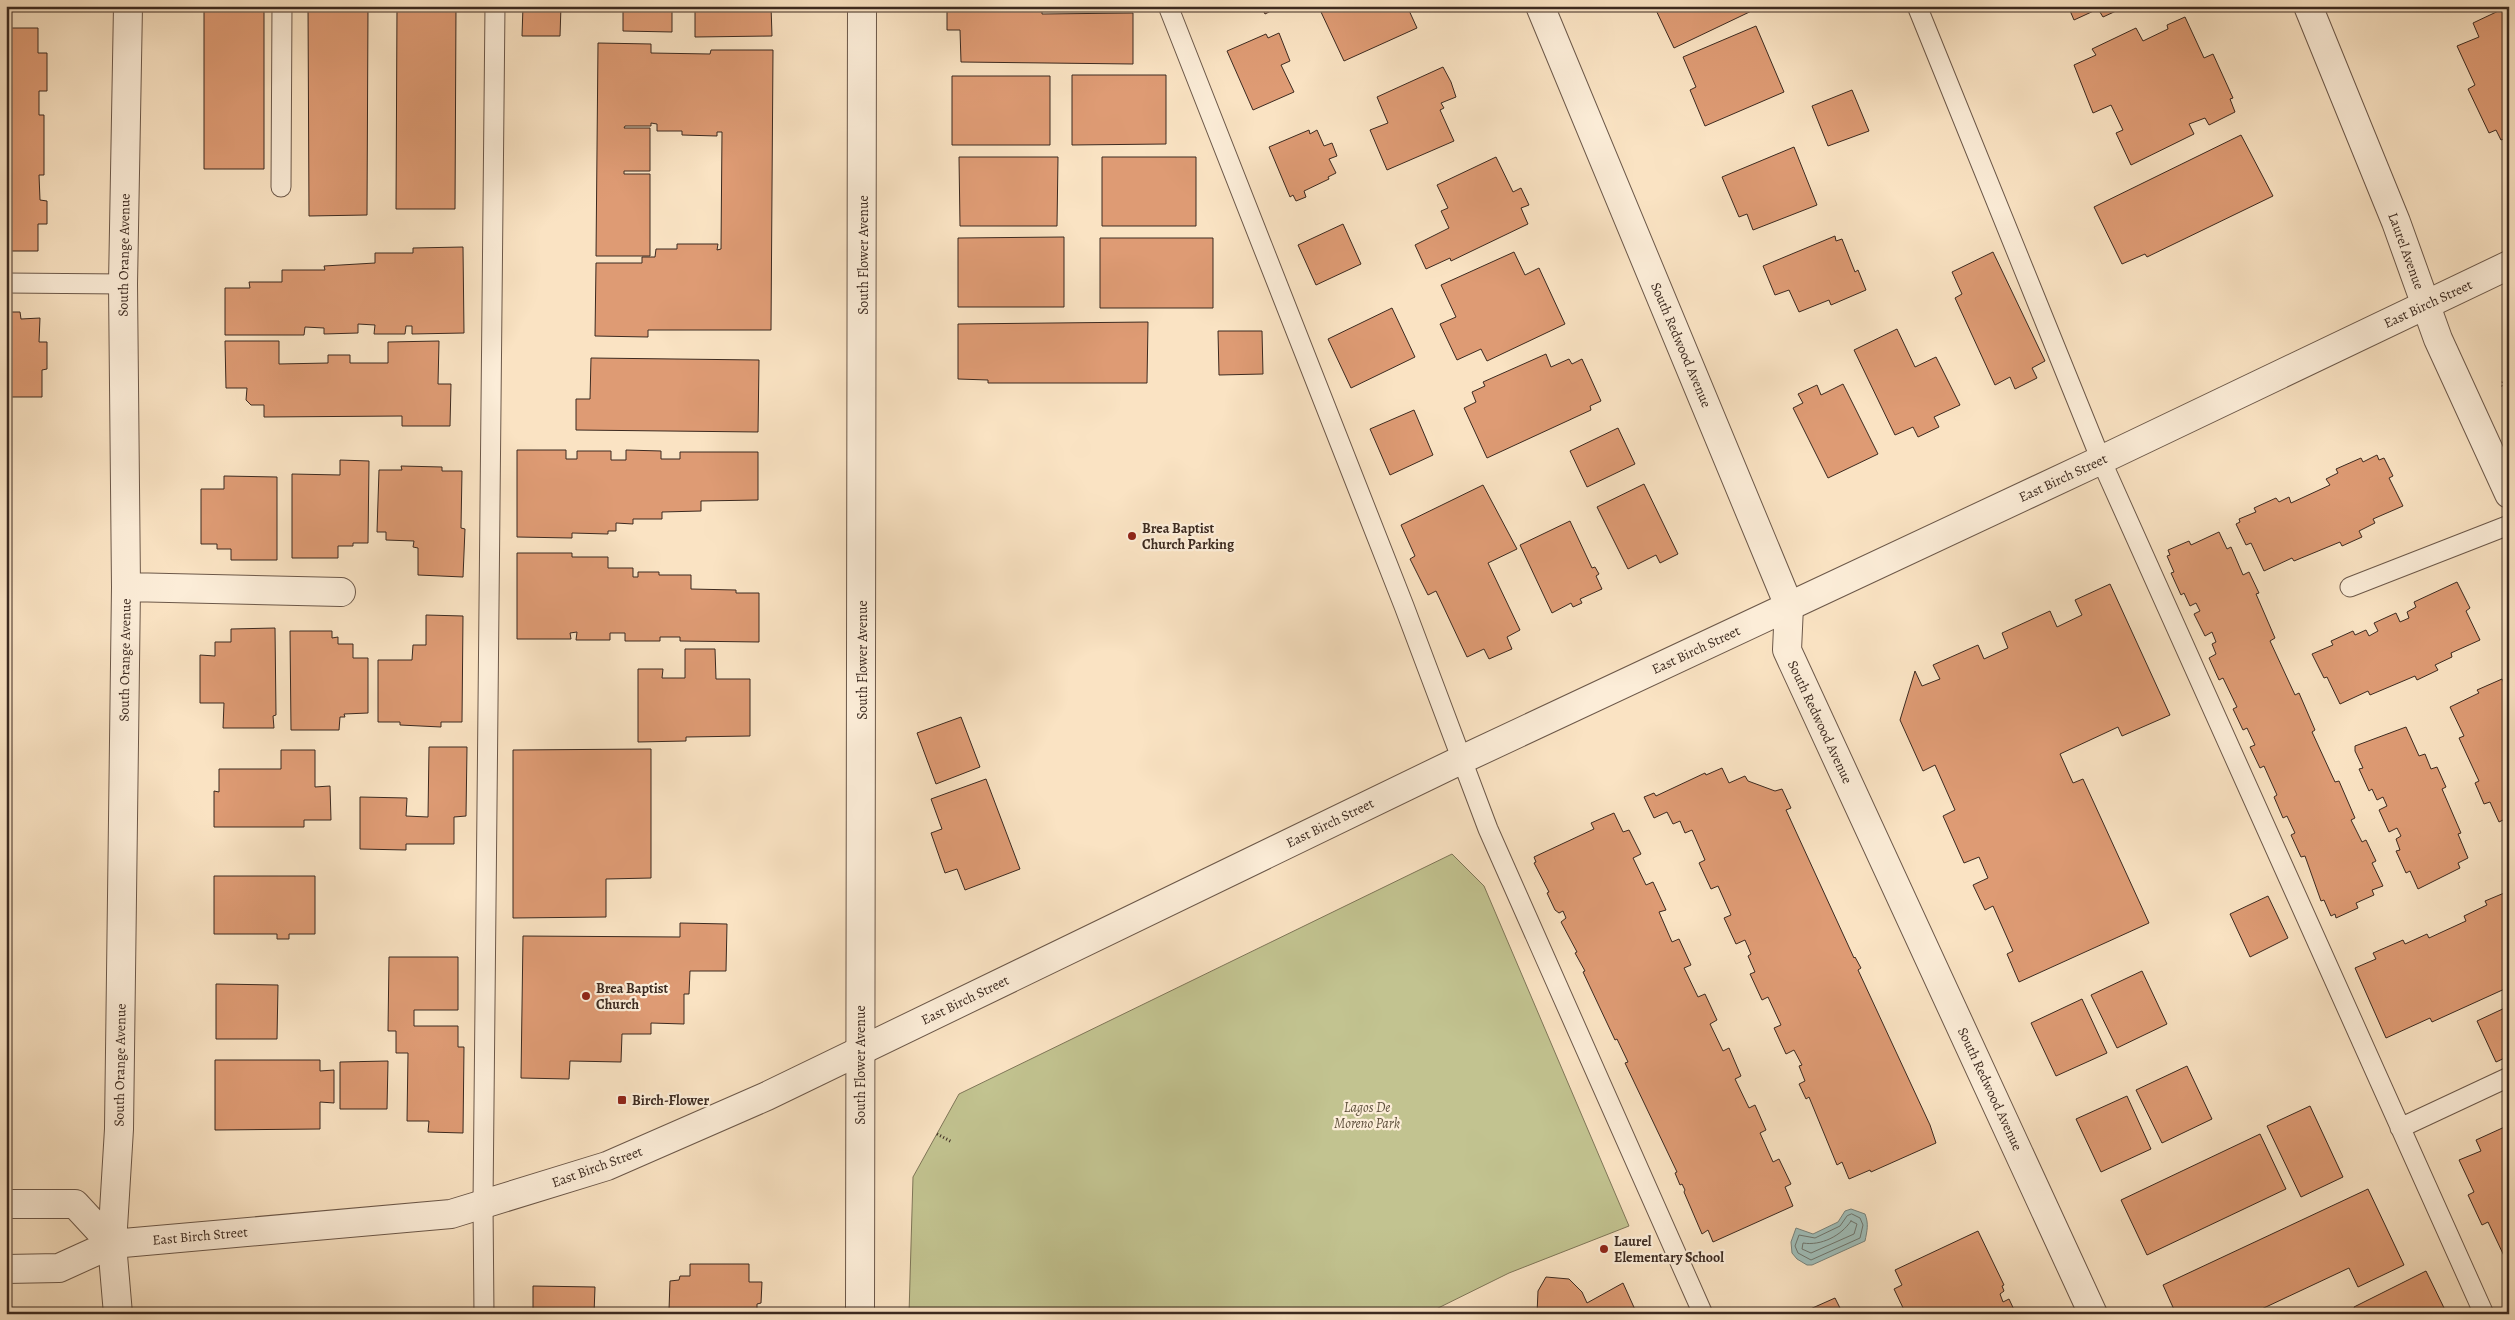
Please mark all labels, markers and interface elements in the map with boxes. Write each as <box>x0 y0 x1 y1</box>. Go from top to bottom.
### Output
street label: South Orange Avenue <box>113 193 135 317</box>
street label: South Flower Avenue <box>854 195 873 315</box>
street label: Laurel Avenue <box>2383 210 2429 292</box>
street label: East Birch Street <box>2381 275 2476 333</box>
street label: South Redwood Avenue <box>1646 280 1716 410</box>
street label: East Birch Street <box>2016 449 2111 507</box>
place label: Brea Baptist Church Parking <box>1142 519 1235 554</box>
marker: Brea Baptist Church Parking <box>1126 530 1138 542</box>
street label: South Orange Avenue <box>114 598 136 722</box>
street label: South Flower Avenue <box>853 600 872 720</box>
street label: East Birch Street <box>1649 621 1744 679</box>
street label: South Redwood Avenue <box>1783 657 1857 787</box>
street label: East Birch Street <box>1283 793 1377 852</box>
street label: East Birch Street <box>918 970 1012 1029</box>
place label: Brea Baptist Church <box>596 979 668 1014</box>
marker: Brea Baptist Church <box>580 990 592 1002</box>
street label: South Orange Avenue <box>109 1003 131 1127</box>
street label: South Flower Avenue <box>851 1005 870 1125</box>
street label: South Redwood Avenue <box>1953 1024 2027 1154</box>
place label: Birch-Flower <box>632 1091 709 1110</box>
marker: Birch-Flower <box>616 1094 628 1106</box>
park label: Lagos De Moreno Park <box>1334 1098 1400 1133</box>
street label: East Birch Street <box>549 1142 645 1192</box>
street label: East Birch Street <box>152 1222 249 1250</box>
place label: Laurel Elementary School <box>1614 1232 1724 1267</box>
marker: Laurel Elementary School <box>1598 1243 1610 1255</box>

